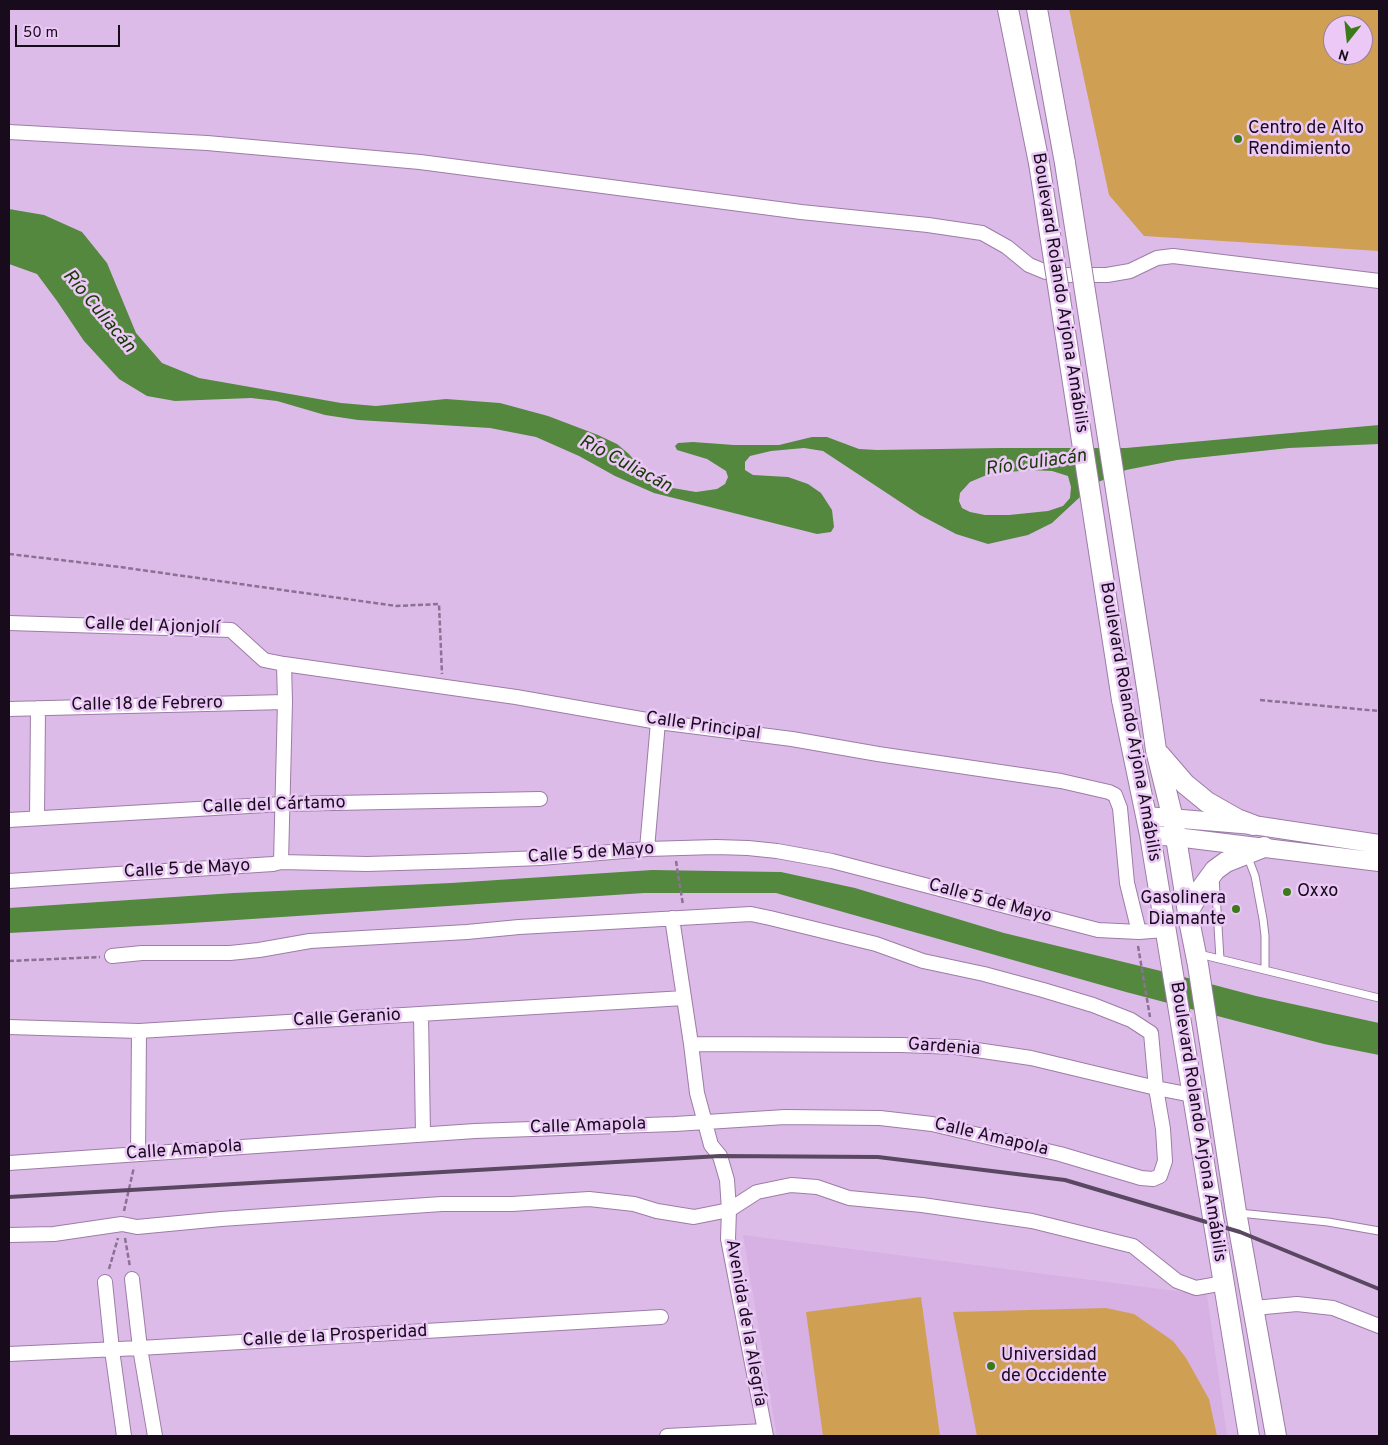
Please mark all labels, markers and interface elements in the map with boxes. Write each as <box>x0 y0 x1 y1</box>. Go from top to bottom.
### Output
scale bar <box>18 15 122 47</box>
north arrow <box>1323 15 1373 65</box>
text: 50 m <box>23 24 58 43</box>
text: N <box>1337 44 1351 63</box>
place label: Centro de Alto Rendimiento <box>1248 118 1364 160</box>
marker: Centro de Alto Rendimiento <box>1232 133 1244 145</box>
street label: Boulevard Rolando Arjona Amábilis <box>1026 151 1092 435</box>
water label: Río Culiacán <box>57 266 139 358</box>
water label: Río Culiacán <box>575 431 675 499</box>
water label: Río Culiacán <box>984 446 1088 482</box>
street label: Boulevard Rolando Arjona Amábilis <box>1094 581 1164 863</box>
street label: Calle del Ajonjolí <box>84 614 220 640</box>
street label: Calle 18 de Febrero <box>71 693 223 717</box>
street label: Calle Principal <box>644 708 762 746</box>
street label: Calle del Cártamo <box>202 793 346 819</box>
street label: Calle 5 de Mayo <box>527 839 655 869</box>
street label: Calle 5 de Mayo <box>123 856 251 884</box>
street label: Calle 5 de Mayo <box>926 875 1054 929</box>
place label: Oxxo <box>1297 881 1338 903</box>
marker: Oxxo <box>1281 886 1293 898</box>
place label: Gasolinera Diamante <box>1140 888 1226 931</box>
marker: Gasolinera Diamante <box>1230 903 1242 915</box>
street label: Boulevard Rolando Arjona Amábilis <box>1164 980 1230 1264</box>
street label: Calle Geranio <box>293 1005 401 1033</box>
street label: Gardenia <box>907 1035 981 1061</box>
street label: Calle Amapola <box>529 1114 647 1140</box>
street label: Calle Amapola <box>932 1114 1050 1162</box>
street label: Calle Amapola <box>125 1136 243 1166</box>
street label: Avenida de la Alegría <box>720 1238 770 1408</box>
street label: Calle de la Prosperidad <box>242 1321 428 1353</box>
place label: Universidad de Occidente <box>1001 1345 1107 1388</box>
marker: Universidad de Occidente <box>985 1360 997 1372</box>

